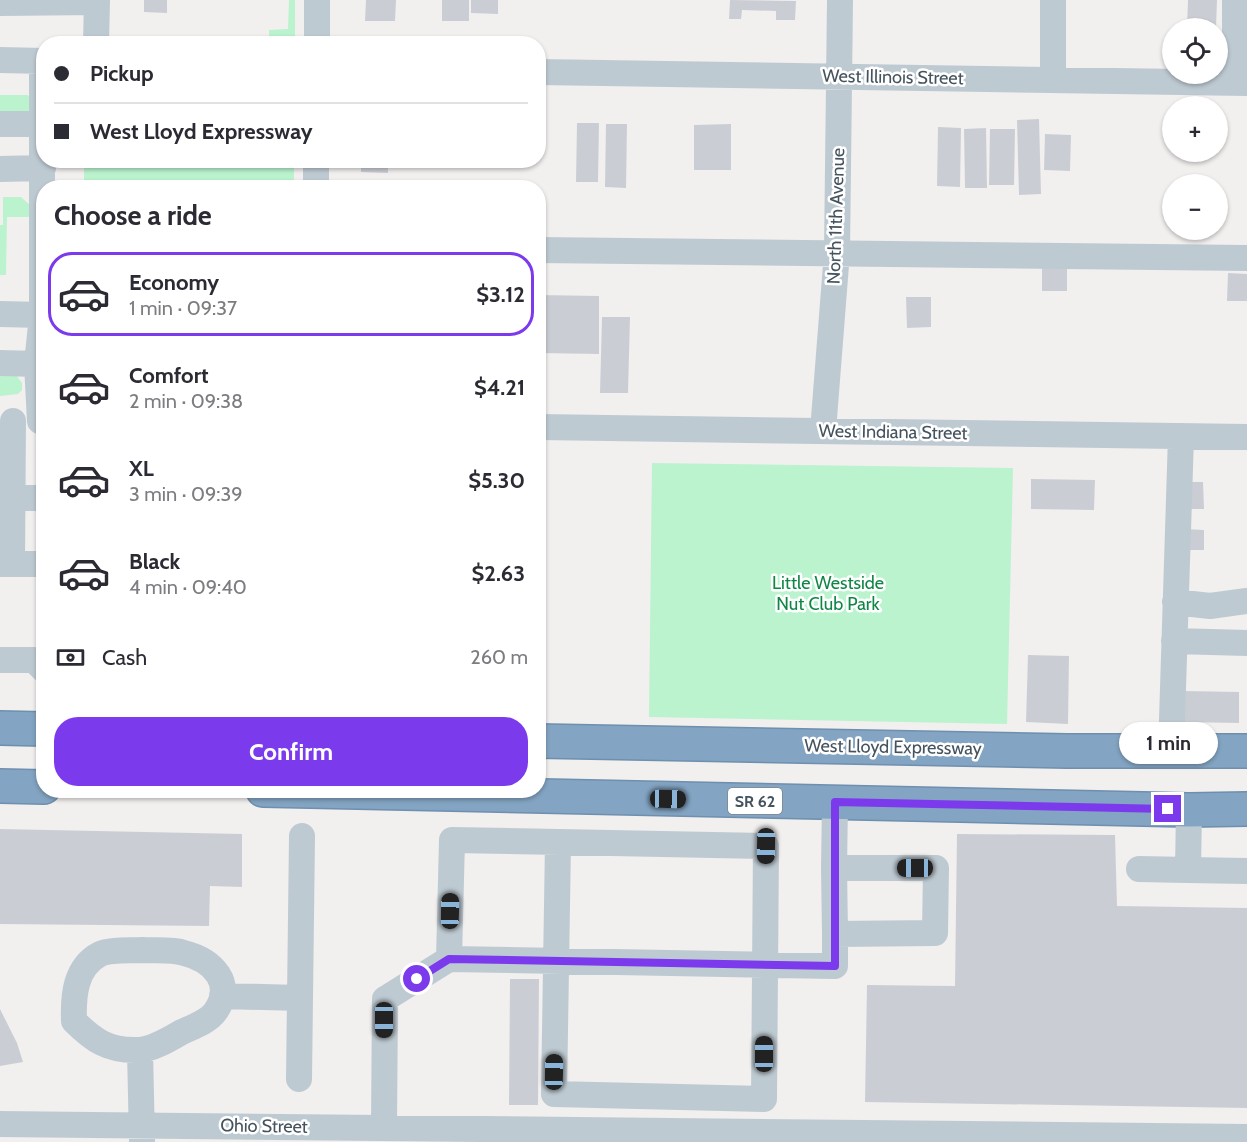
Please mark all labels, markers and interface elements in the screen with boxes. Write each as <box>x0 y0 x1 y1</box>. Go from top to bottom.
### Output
map controls <box>1162 18 1228 240</box>
button: locate <box>1162 18 1228 84</box>
text: Pickup <box>90 60 154 87</box>
street label: West Illinois Street <box>822 65 964 89</box>
button: + <box>1162 96 1228 162</box>
text: West Lloyd Expressway <box>90 118 312 145</box>
street label: North 11th Avenue <box>823 147 849 285</box>
button: − <box>1162 174 1228 240</box>
text: Choose a ride <box>54 199 212 232</box>
icon: car <box>57 267 111 321</box>
text: Economy <box>129 269 219 296</box>
text: $3.12 <box>476 281 525 308</box>
text: 1 min · 09:37 <box>129 296 237 320</box>
icon: car <box>57 360 111 414</box>
text: Comfort <box>129 362 208 389</box>
text: $4.21 <box>474 374 525 401</box>
text: 2 min · 09:38 <box>129 389 243 413</box>
street label: West Indiana Street <box>818 420 968 444</box>
icon: car <box>57 453 111 507</box>
text: XL <box>129 455 154 482</box>
text: $5.30 <box>468 467 525 494</box>
text: 3 min · 09:39 <box>129 482 243 506</box>
icon: car <box>57 546 111 600</box>
text: Black <box>129 548 180 575</box>
text: $2.63 <box>471 560 525 587</box>
park label: Little Westside Nut Club Park <box>772 572 884 615</box>
text: 4 min · 09:40 <box>129 575 247 599</box>
icon: cash <box>54 641 87 674</box>
text: Cash <box>102 644 147 671</box>
text: 260 m <box>470 645 528 669</box>
button: Confirm <box>54 717 528 786</box>
callout: 1 min <box>1118 722 1218 764</box>
text: 1 min <box>1146 731 1191 755</box>
street label: West Lloyd Expressway <box>804 734 982 760</box>
road number: SR 62 <box>728 788 782 814</box>
car <box>650 790 686 808</box>
route end <box>1154 795 1181 822</box>
car <box>757 828 775 864</box>
car <box>897 859 933 877</box>
car <box>441 893 459 929</box>
route start <box>403 965 430 992</box>
car <box>375 1002 393 1038</box>
car <box>755 1036 773 1072</box>
car <box>545 1054 563 1090</box>
street label: Ohio Street <box>220 1114 308 1138</box>

